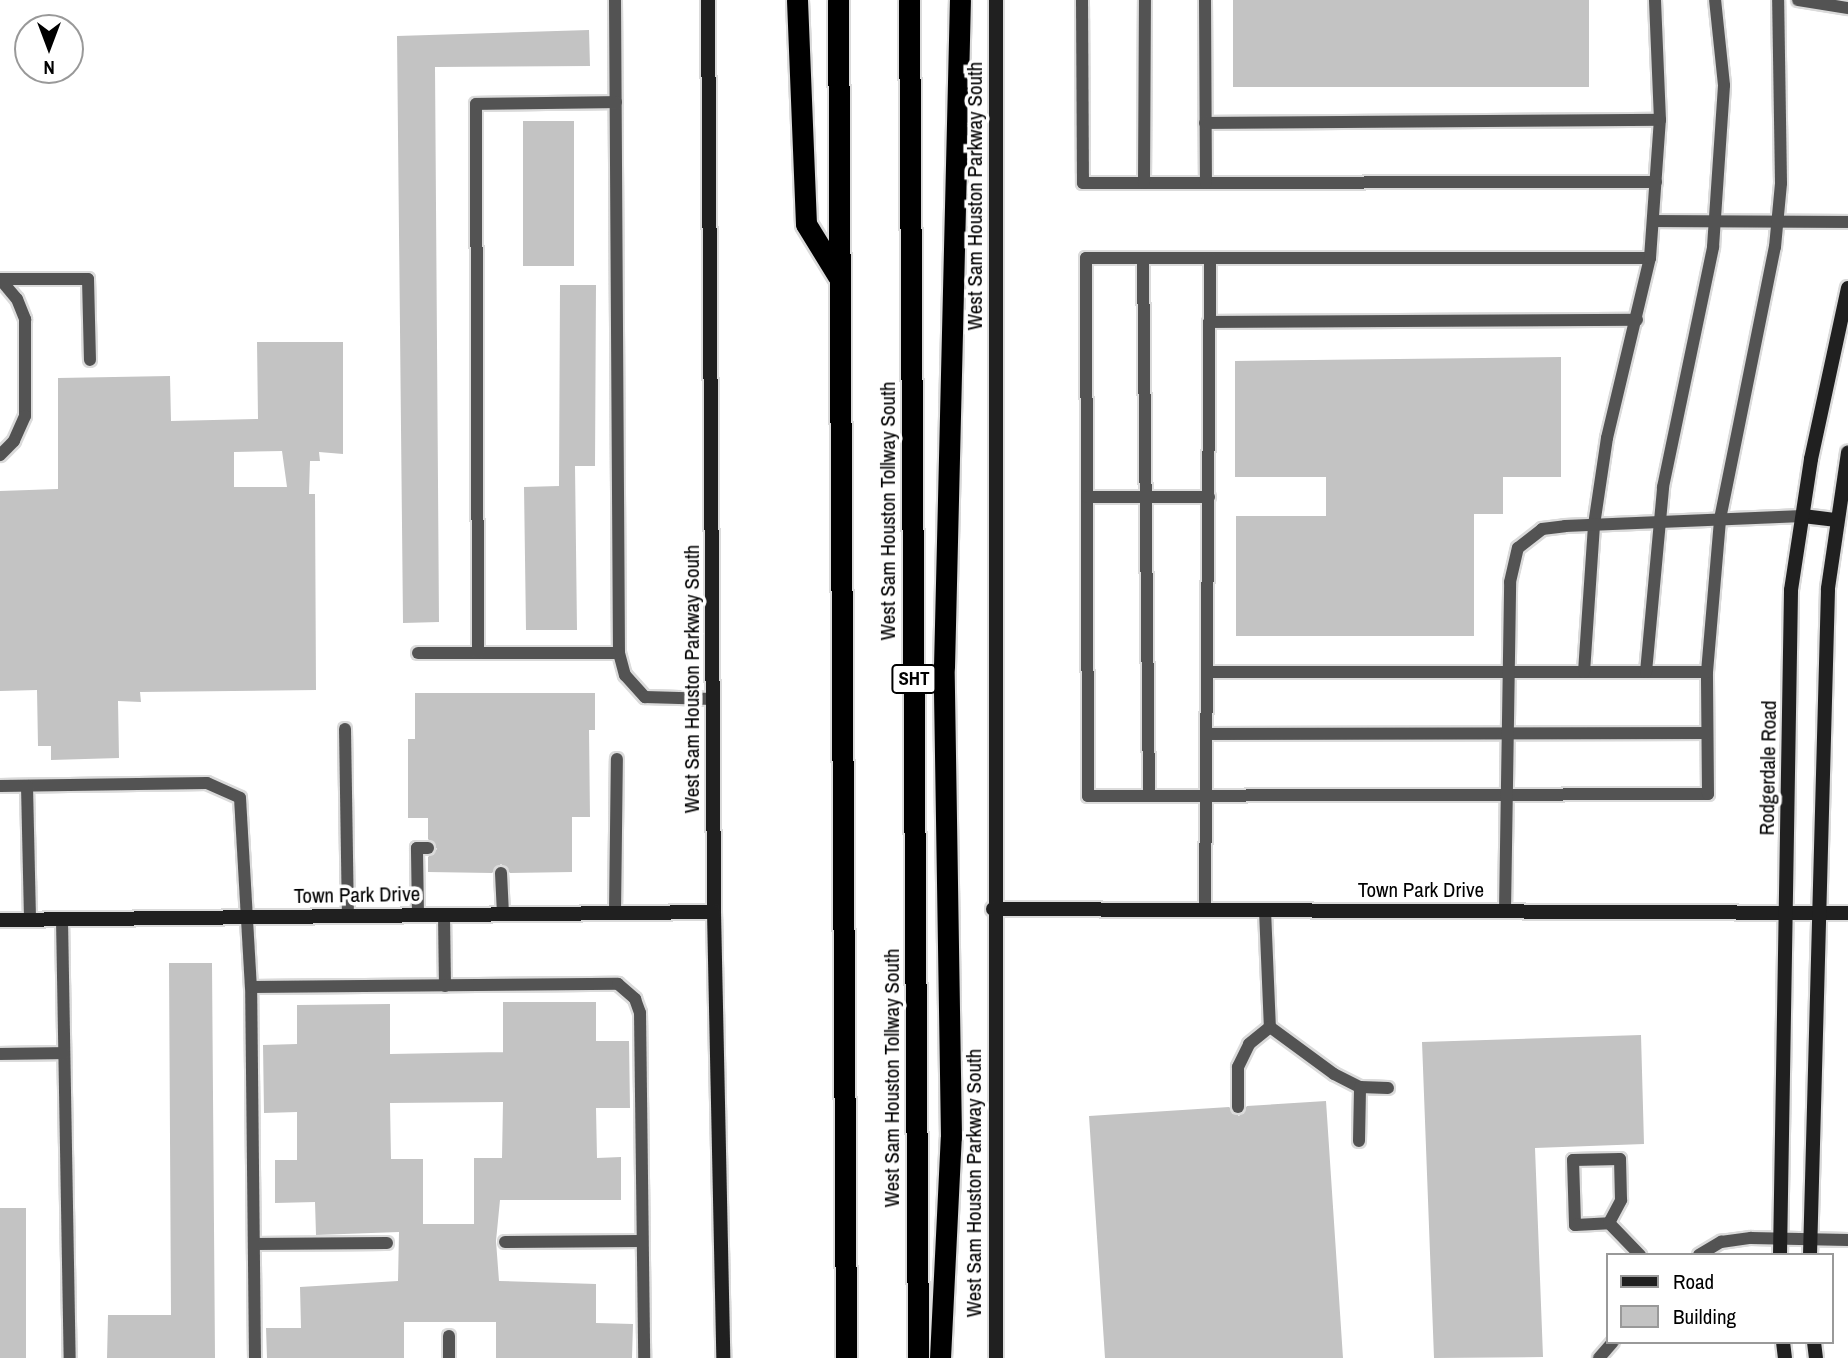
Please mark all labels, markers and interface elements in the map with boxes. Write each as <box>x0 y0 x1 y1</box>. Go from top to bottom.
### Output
north arrow <box>14 14 84 84</box>
text: N <box>43 55 55 81</box>
street label: West Sam Houston Parkway South <box>962 62 988 330</box>
street label: West Sam Houston Tollway South <box>875 381 901 641</box>
street label: West Sam Houston Parkway South <box>679 545 705 813</box>
road number: SHT <box>891 664 937 694</box>
street label: Rodgerdale Road <box>1754 700 1782 836</box>
street label: Town Park Drive <box>1358 877 1484 903</box>
street label: Town Park Drive <box>294 881 420 909</box>
street label: West Sam Houston Tollway South <box>879 948 905 1208</box>
street label: West Sam Houston Parkway South <box>961 1049 987 1317</box>
legend <box>1606 1253 1834 1344</box>
text: Road <box>1673 1267 1714 1296</box>
text: Building <box>1673 1302 1736 1331</box>

